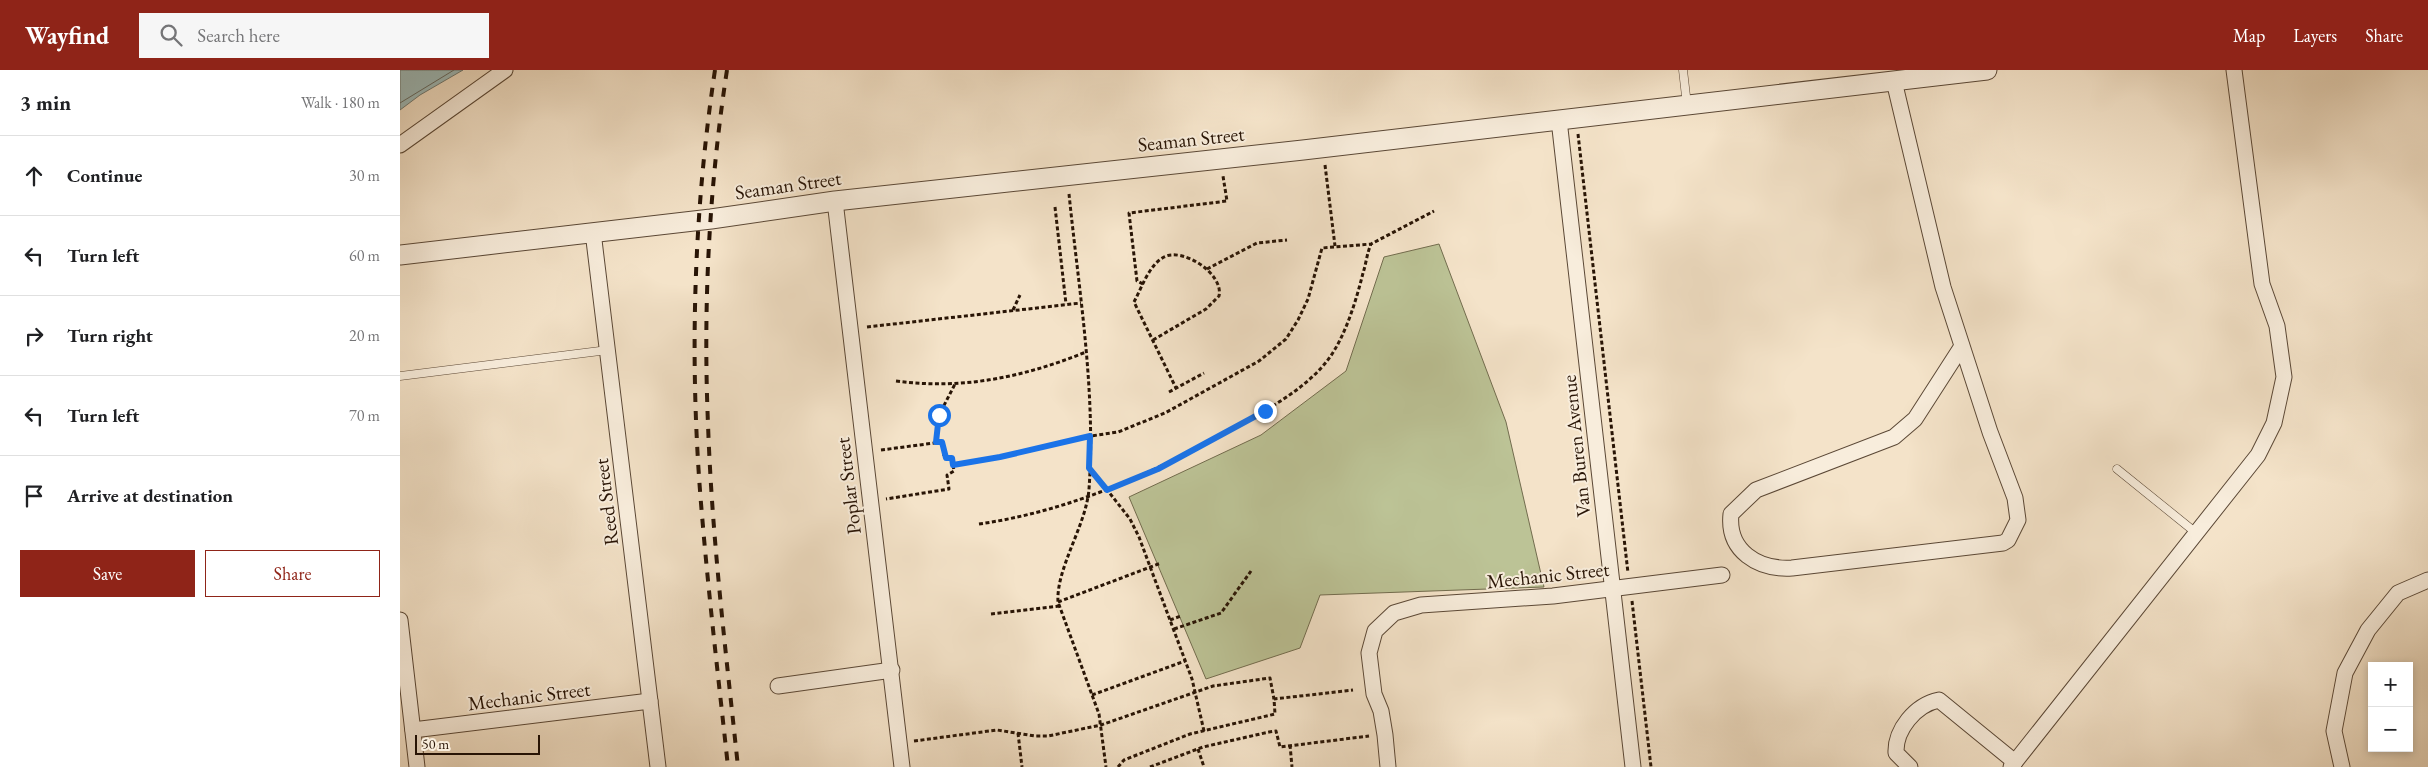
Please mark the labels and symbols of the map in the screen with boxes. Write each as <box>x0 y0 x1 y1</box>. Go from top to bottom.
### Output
street label: Seaman Street <box>1136 120 1246 158</box>
street label: Seaman Street <box>733 165 844 205</box>
street label: Van Buren Avenue <box>1556 373 1596 518</box>
route end <box>1254 400 1277 423</box>
route start <box>928 404 951 427</box>
street label: Poplar Street <box>829 435 867 536</box>
street label: Reed Street <box>588 456 624 547</box>
street label: Mechanic Street <box>1485 556 1611 594</box>
street label: Mechanic Street <box>466 676 592 716</box>
scale bar <box>415 732 540 755</box>

